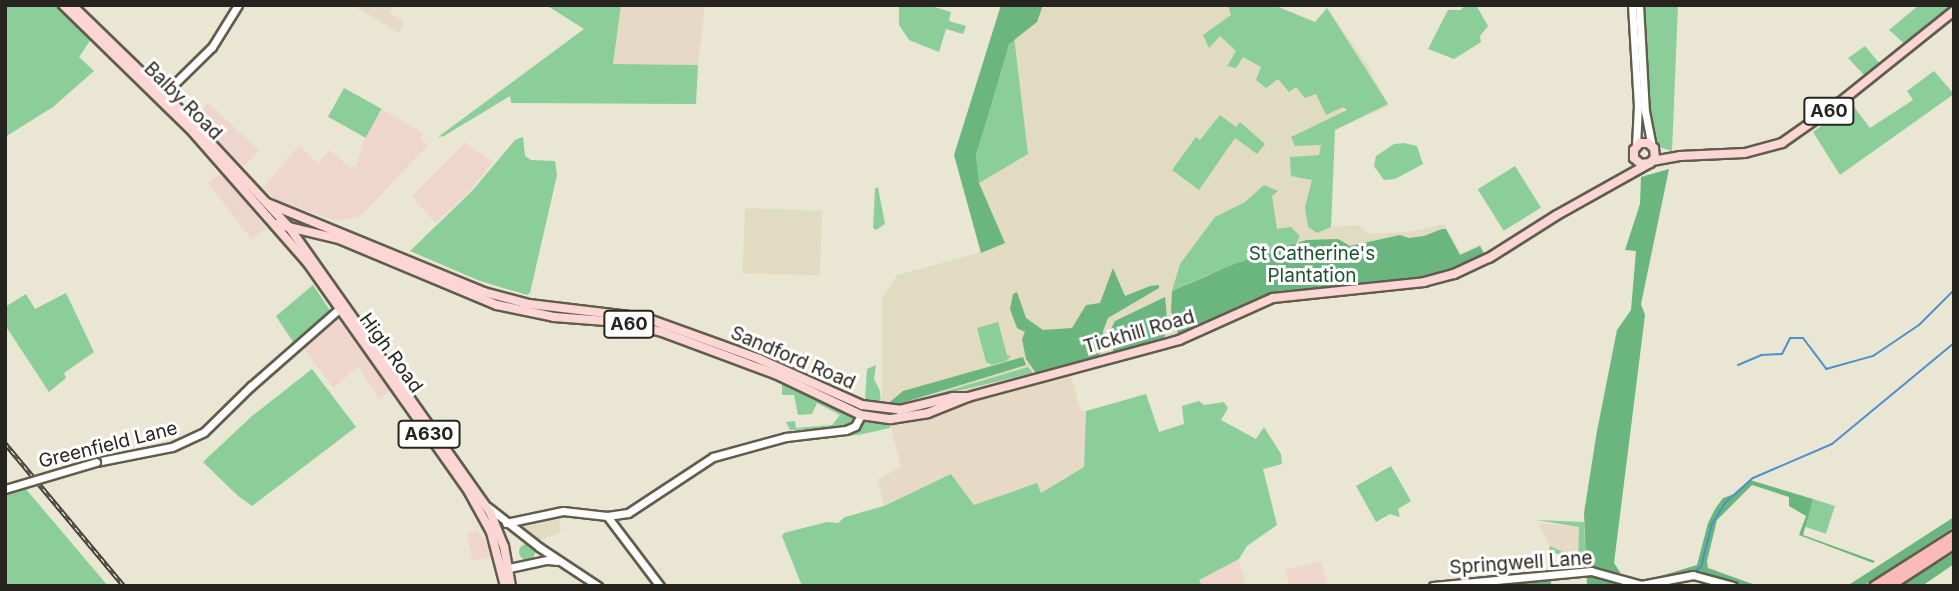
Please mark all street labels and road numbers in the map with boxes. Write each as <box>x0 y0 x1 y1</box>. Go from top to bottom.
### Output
street label: Balby Road <box>139 57 227 145</box>
road number: A60 <box>1803 96 1855 126</box>
street label: Tickhill Road <box>1081 305 1197 359</box>
street label: High Road <box>355 309 427 397</box>
road number: A60 <box>603 310 655 338</box>
street label: Sandford Road <box>727 321 859 395</box>
street label: Greenfield Lane <box>36 417 180 473</box>
road number: A630 <box>398 420 460 448</box>
street label: Springwell Lane <box>1449 547 1593 579</box>

